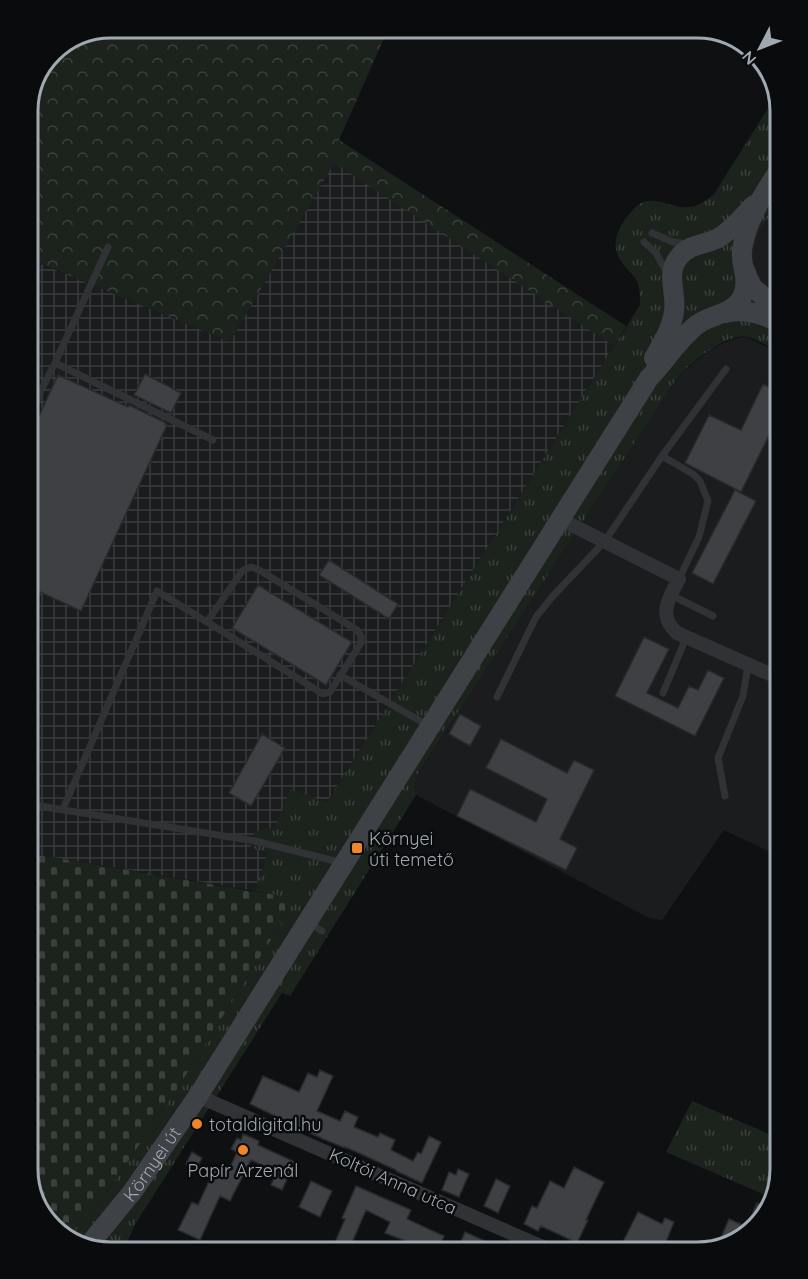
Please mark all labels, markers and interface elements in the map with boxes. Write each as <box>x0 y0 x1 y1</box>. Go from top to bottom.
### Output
north arrow <box>730 18 790 78</box>
text: N <box>737 47 760 69</box>
place label: Környei úti temető <box>369 827 454 871</box>
marker: Környei úti temető <box>350 841 364 855</box>
place label: totaldigital.hu <box>209 1113 322 1136</box>
marker: totaldigital.hu <box>190 1117 204 1131</box>
street label: Környei út <box>118 1122 185 1206</box>
marker: Papír Arzenál <box>236 1143 250 1157</box>
street label: Koltói Anna utca <box>326 1143 460 1219</box>
place label: Papír Arzenál <box>188 1159 298 1182</box>

